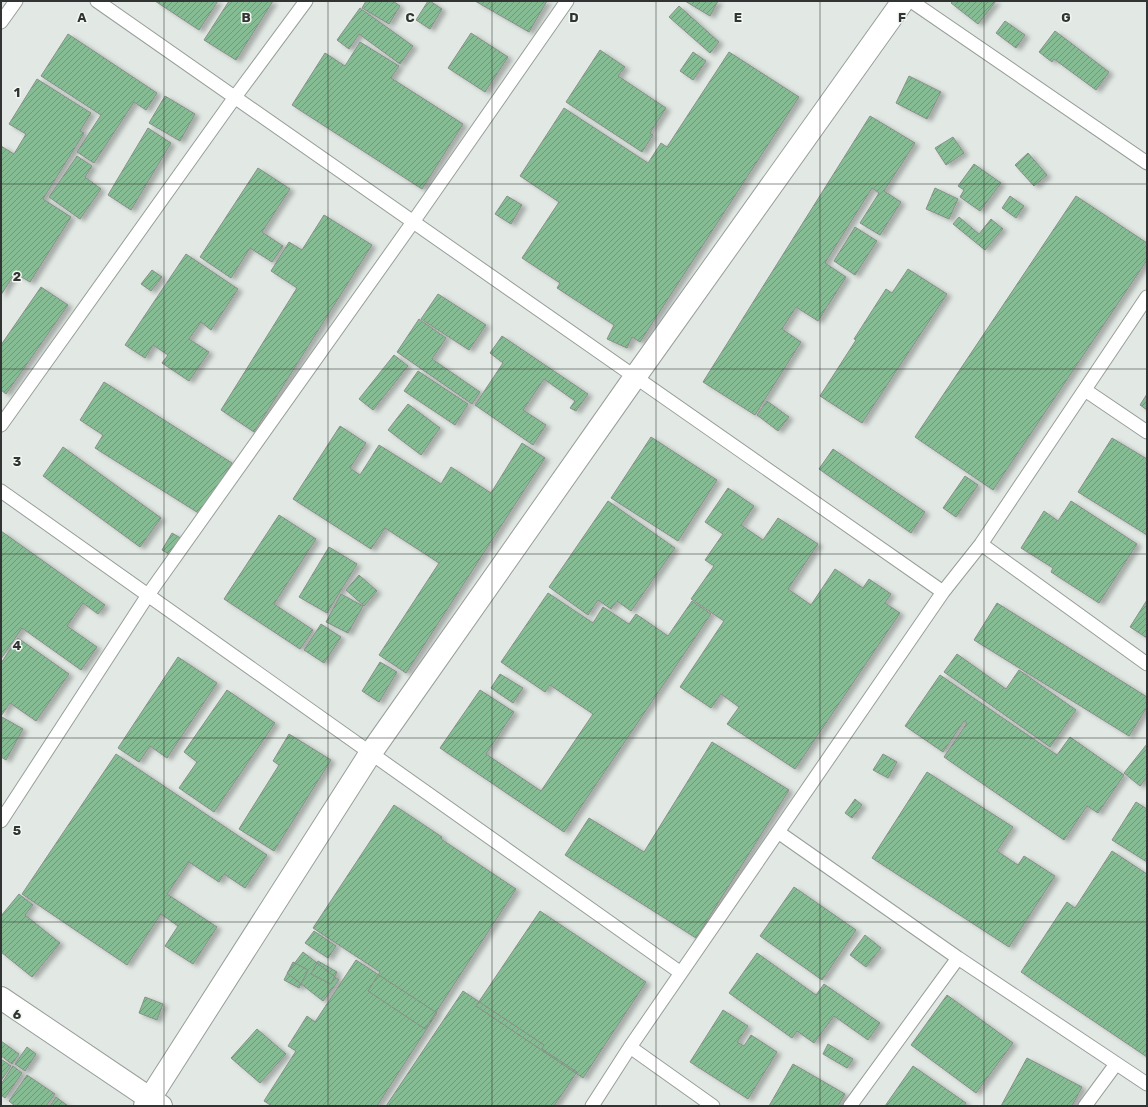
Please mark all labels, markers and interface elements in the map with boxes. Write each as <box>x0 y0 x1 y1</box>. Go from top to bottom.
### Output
text: A <box>77 10 87 25</box>
text: B <box>241 10 251 25</box>
text: C <box>405 10 415 25</box>
text: D <box>569 10 579 25</box>
text: E <box>734 10 742 25</box>
text: F <box>898 10 906 25</box>
text: G <box>1061 10 1071 25</box>
text: 1 <box>14 85 20 100</box>
text: 2 <box>13 269 21 284</box>
text: 3 <box>13 454 22 469</box>
text: 4 <box>13 638 22 653</box>
text: 5 <box>13 823 21 838</box>
text: 6 <box>13 1007 22 1022</box>

